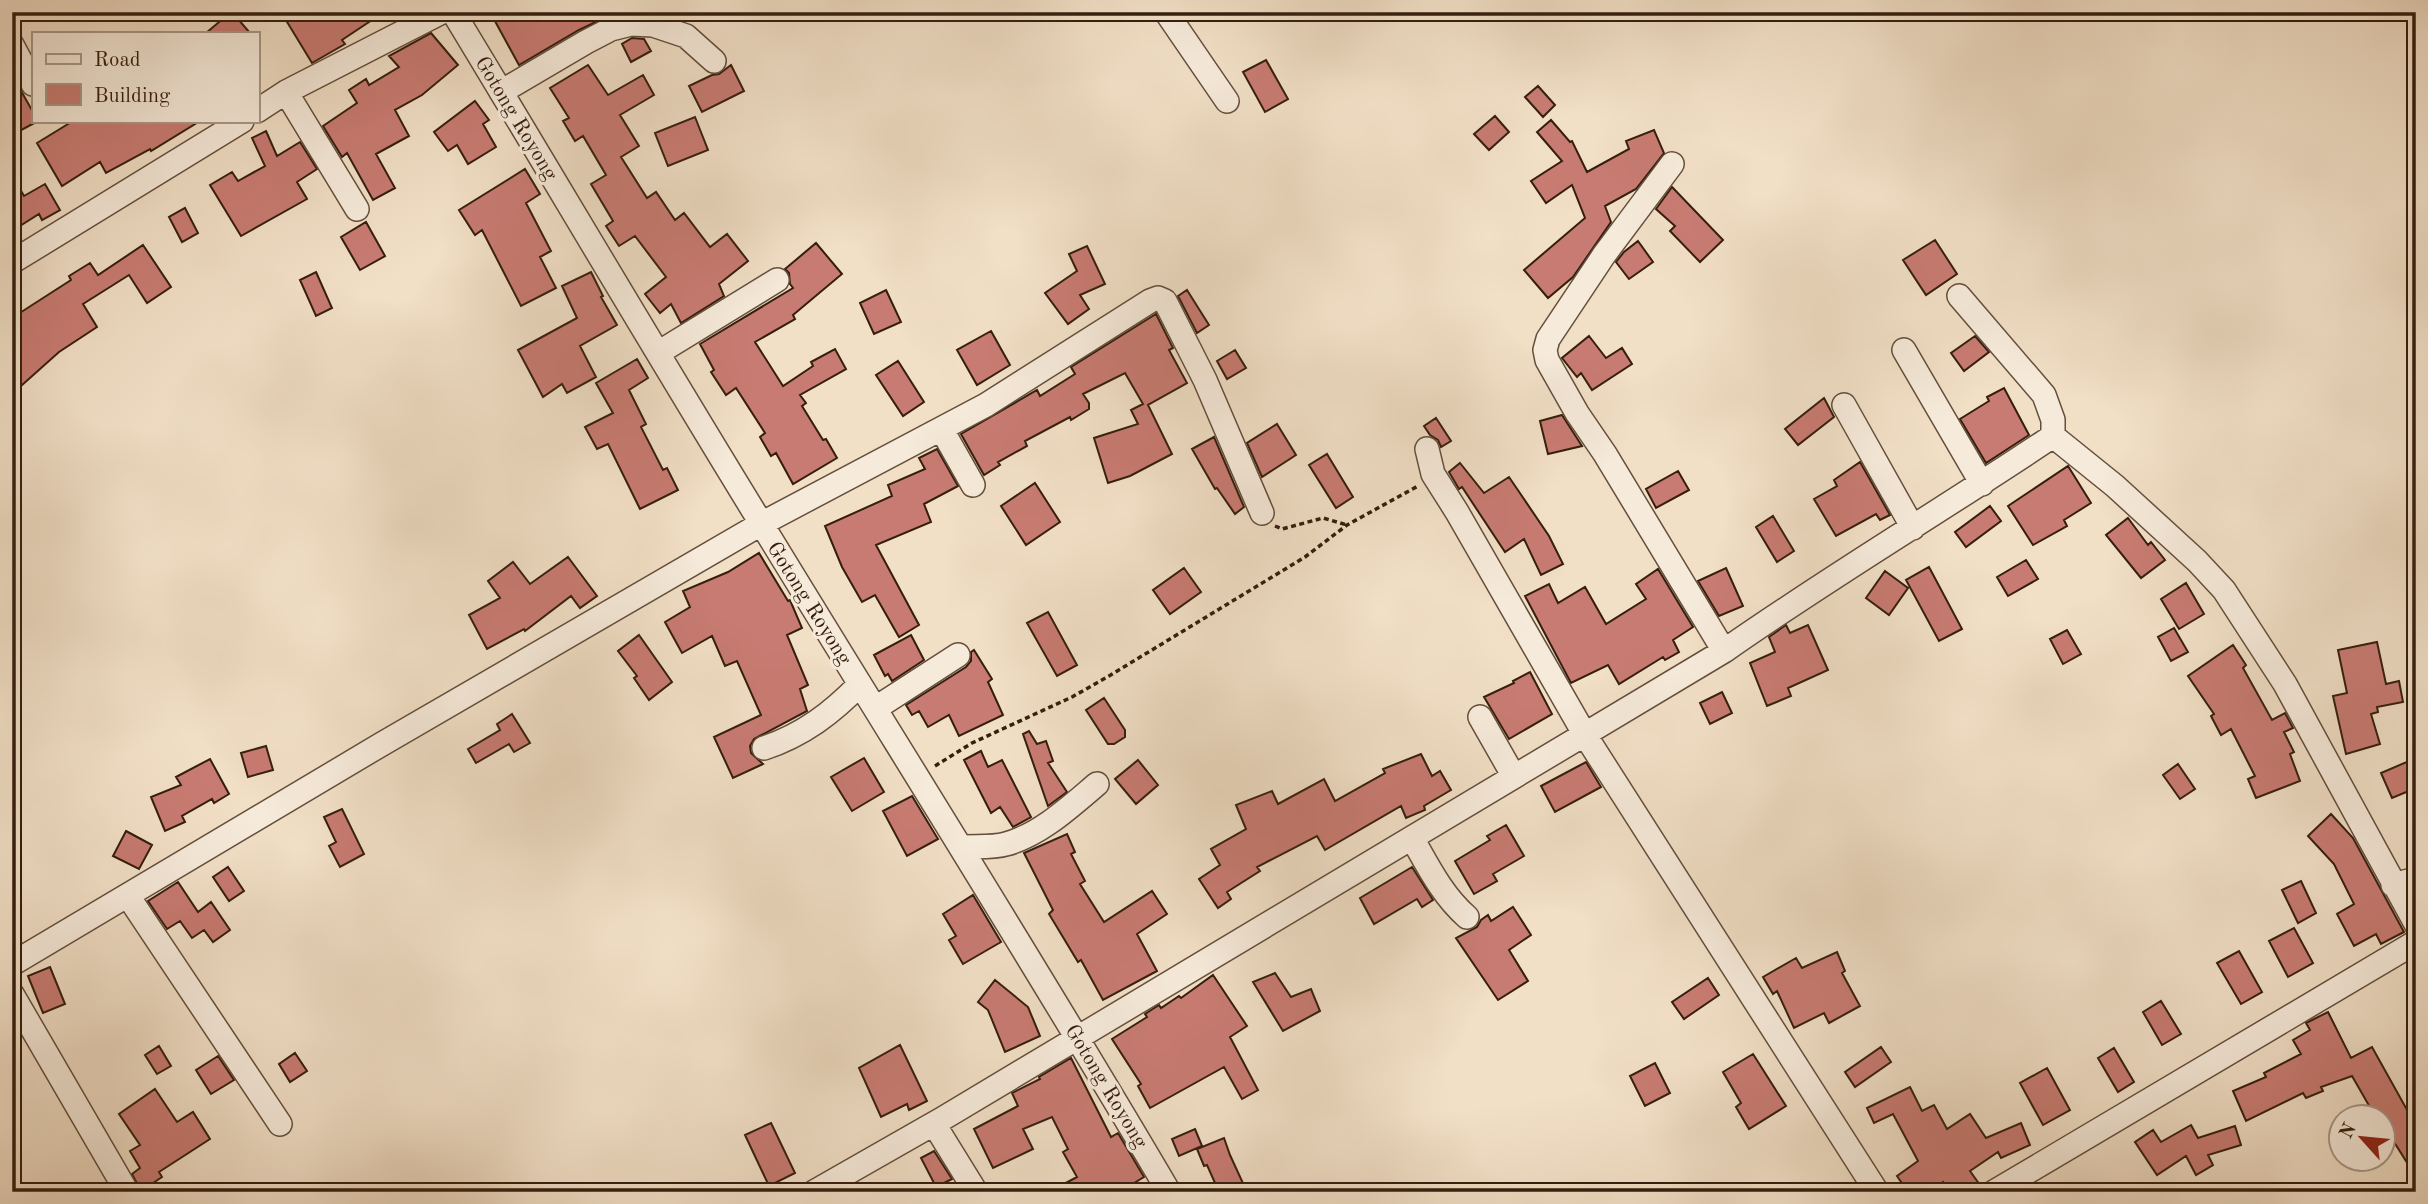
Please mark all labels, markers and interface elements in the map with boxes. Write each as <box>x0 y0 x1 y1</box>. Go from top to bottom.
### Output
legend <box>32 32 259 122</box>
text: Road <box>94 50 141 71</box>
street label: Gotong Royong <box>471 53 561 185</box>
text: Building <box>94 86 171 107</box>
street label: Gotong Royong <box>763 539 855 670</box>
street label: Gotong Royong <box>1061 1021 1151 1153</box>
north arrow <box>2326 1102 2396 1172</box>
text: N <box>2337 1120 2361 1142</box>

